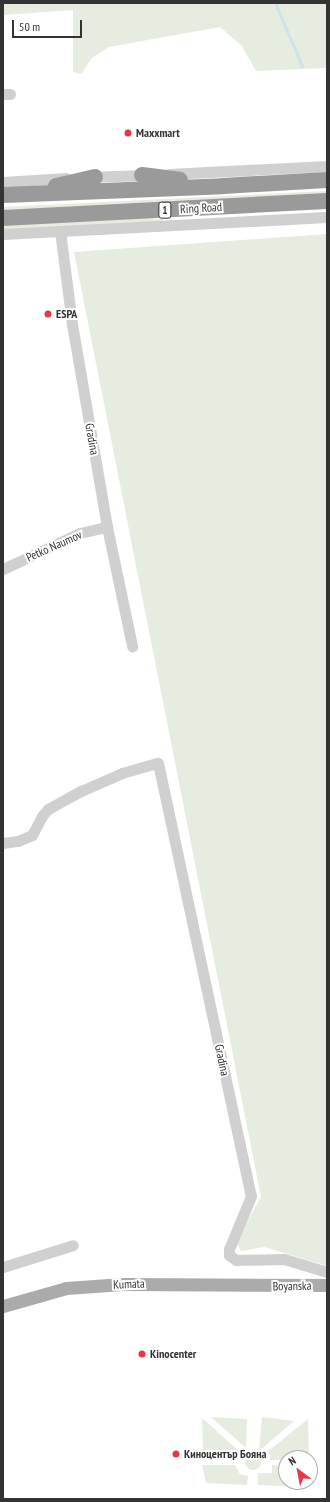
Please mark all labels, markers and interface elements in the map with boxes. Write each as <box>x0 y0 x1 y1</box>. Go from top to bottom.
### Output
scale bar <box>14 12 84 38</box>
text: 50 m <box>19 19 40 34</box>
place label: Maxxmart <box>136 126 180 140</box>
marker: Maxxmart <box>123 128 133 138</box>
street label: Ring Road <box>180 200 222 216</box>
road number: 1 <box>158 201 172 219</box>
place label: ESPA <box>56 307 77 321</box>
marker: ESPA <box>43 309 53 319</box>
street label: Gradina <box>82 422 102 456</box>
street label: Petko Naumov <box>24 527 84 565</box>
street label: Gradina <box>212 1043 232 1077</box>
street label: Kumata <box>113 1276 145 1292</box>
street label: Boyanska <box>272 1278 312 1294</box>
place label: Kinocenter <box>150 1347 196 1361</box>
marker: Kinocenter <box>137 1349 147 1359</box>
place label: Киноцентър Бояна <box>184 1447 266 1461</box>
marker: Киноцентър Бояна <box>171 1449 181 1459</box>
north arrow <box>278 1450 318 1490</box>
text: N <box>286 1453 298 1468</box>

